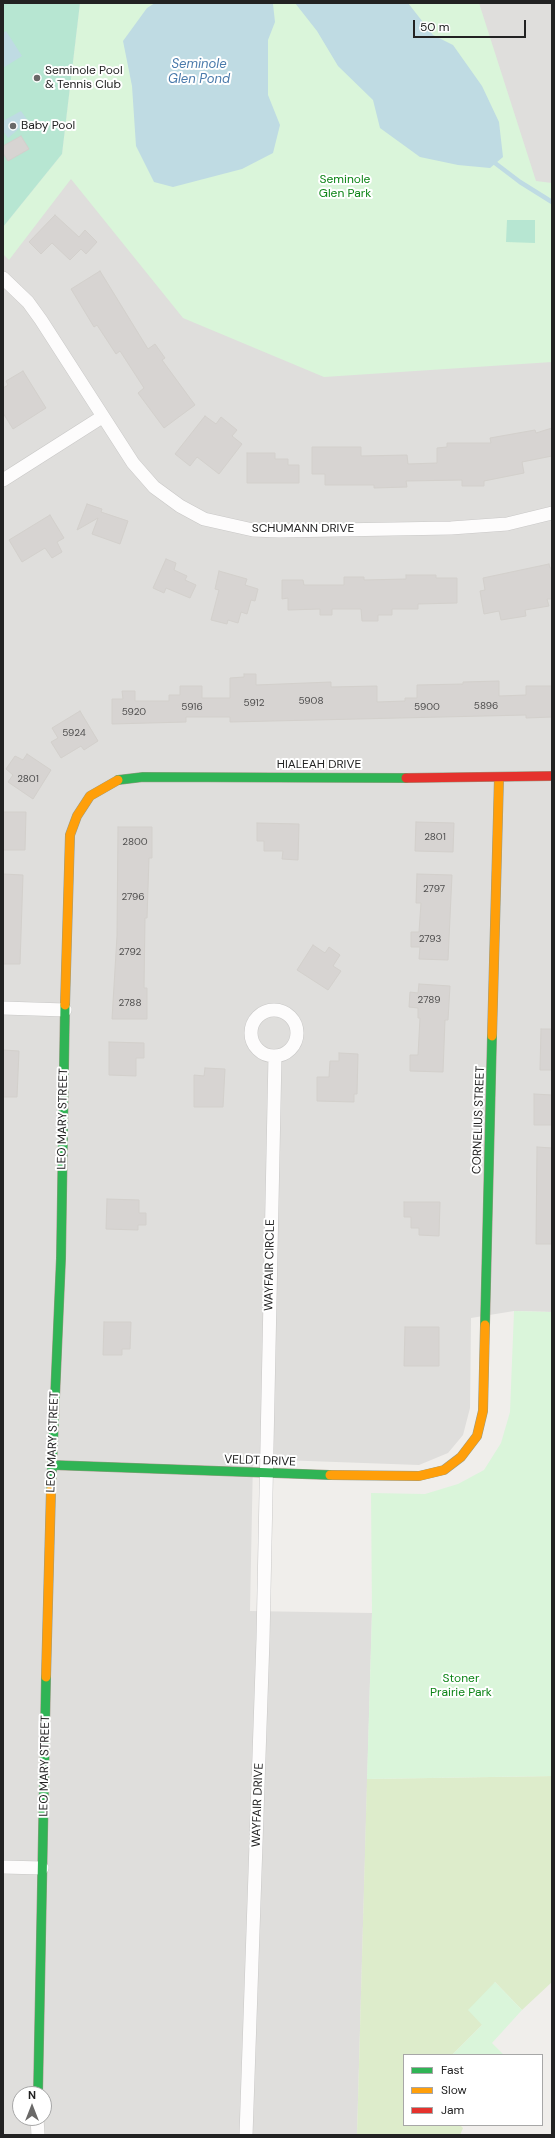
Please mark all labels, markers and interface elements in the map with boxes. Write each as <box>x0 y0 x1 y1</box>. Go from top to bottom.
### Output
scale bar <box>415 12 528 38</box>
text: 50 m <box>420 19 449 35</box>
water label: Seminole Glen Pond <box>168 57 230 88</box>
place label: Seminole Pool & Tennis Club <box>45 64 123 92</box>
marker: Seminole Pool & Tennis Club <box>32 73 42 83</box>
place label: Baby Pool <box>21 119 75 133</box>
marker: Baby Pool <box>8 121 18 131</box>
park label: Seminole Glen Park <box>319 173 371 201</box>
street label: SCHUMANN DRIVE <box>252 522 354 536</box>
house number: 5908 <box>298 695 324 707</box>
house number: 5912 <box>244 697 264 709</box>
house number: 5896 <box>474 700 498 712</box>
house number: 5916 <box>181 701 203 713</box>
house number: 5900 <box>414 701 440 713</box>
house number: 5920 <box>122 706 146 718</box>
house number: 5924 <box>62 727 86 739</box>
street label: HIALEAH DRIVE <box>277 758 361 772</box>
house number: 2801 <box>17 773 39 785</box>
house number: 2801 <box>424 831 446 843</box>
house number: 2800 <box>122 836 148 848</box>
house number: 2797 <box>423 883 445 895</box>
house number: 2796 <box>121 891 145 903</box>
house number: 2793 <box>419 933 441 945</box>
house number: 2792 <box>119 946 141 958</box>
house number: 2789 <box>418 994 440 1006</box>
house number: 2788 <box>119 997 141 1009</box>
street label: CORNELIUS STREET <box>470 1066 488 1174</box>
street label: LEO MARY STREET <box>55 1068 71 1170</box>
street label: WAYFAIR CIRCLE <box>262 1219 278 1311</box>
street label: LEO MARY STREET <box>44 1391 62 1493</box>
street label: VELDT DRIVE <box>224 1453 296 1469</box>
park label: Stoner Prairie Park <box>430 1672 492 1700</box>
street label: LEO MARY STREET <box>37 1715 53 1817</box>
street label: WAYFAIR DRIVE <box>249 1763 267 1847</box>
legend <box>403 2054 543 2126</box>
text: Fast <box>441 2062 464 2078</box>
text: Slow <box>441 2082 467 2098</box>
north arrow <box>12 2086 52 2126</box>
text: N <box>28 2088 36 2102</box>
text: Jam <box>441 2102 464 2118</box>

